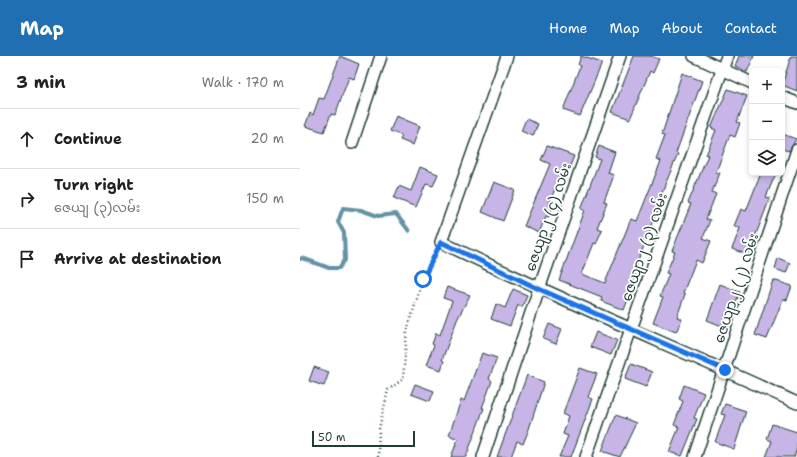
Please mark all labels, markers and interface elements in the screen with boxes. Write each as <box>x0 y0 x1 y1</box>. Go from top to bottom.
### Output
text: Map <box>20 16 64 41</box>
text: Home <box>549 19 588 37</box>
text: Map <box>610 19 640 37</box>
text: About <box>662 19 703 37</box>
text: Contact <box>725 19 777 37</box>
map controls <box>749 68 785 176</box>
button: + <box>749 68 785 104</box>
text: 3 min <box>16 71 66 93</box>
text: Walk · 170 m <box>202 74 284 91</box>
button: − <box>749 104 785 140</box>
icon: ahead <box>16 128 38 150</box>
text: Continue <box>54 129 122 149</box>
text: 20 m <box>251 130 284 147</box>
button: layers <box>749 140 785 176</box>
street label: ဇေယျာ၂ (၄) လမ်း <box>520 160 578 275</box>
text: Turn right <box>54 175 134 195</box>
icon: right <box>16 188 38 210</box>
text: 150 m <box>246 190 284 207</box>
street label: ဇေယျာ၂ (၃) လမ်း <box>616 190 674 305</box>
text: ဇေယျ (၃)လမ်း <box>54 199 140 216</box>
street label: ဇေယျာ၂ (၂) လမ်း <box>709 231 765 346</box>
icon: arrive <box>16 248 38 270</box>
text: Arrive at destination <box>54 249 222 269</box>
route start <box>414 270 432 288</box>
route end <box>716 361 734 379</box>
scale bar <box>312 429 415 448</box>
text: 50 m <box>318 430 346 445</box>

